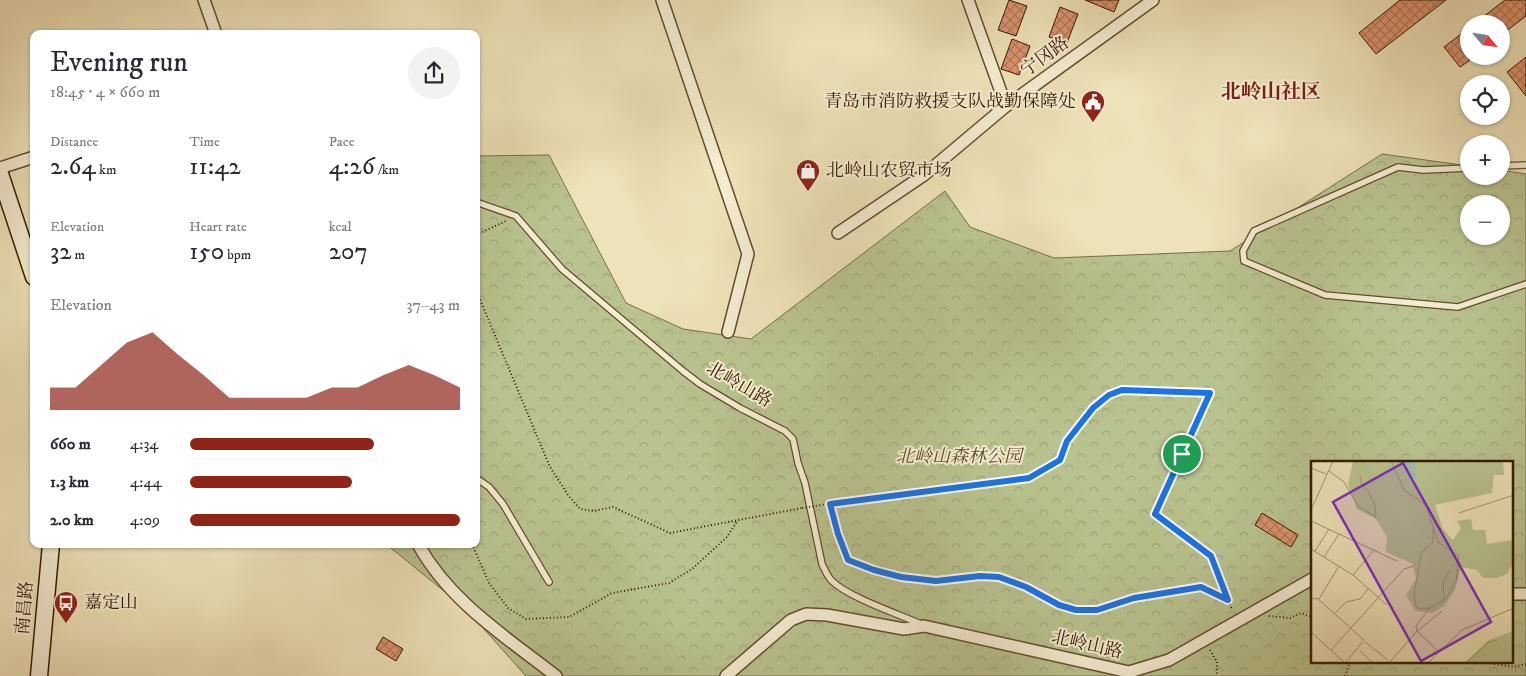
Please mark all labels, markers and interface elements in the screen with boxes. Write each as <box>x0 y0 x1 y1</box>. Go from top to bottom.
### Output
north arrow <box>1460 15 1510 65</box>
map controls <box>1460 15 1510 245</box>
street label: 宁冈路 <box>1017 32 1073 82</box>
text: Evening run <box>50 45 188 80</box>
button: share <box>408 47 460 99</box>
button: locate <box>1460 75 1510 125</box>
district label: 北岭山社区 <box>1221 80 1321 105</box>
text: 18:45 · 4 × 660 m <box>50 82 160 102</box>
public building icon: 青岛市消防救援支队战勤保障处 <box>1080 89 1106 123</box>
place label: 青岛市消防救援支队战勤保障处 <box>824 91 1076 113</box>
text: Distance <box>50 133 98 151</box>
text: Time <box>189 133 220 151</box>
text: Pace <box>329 133 355 151</box>
button: + <box>1460 135 1510 185</box>
text: 2.64 <box>50 151 96 182</box>
text: 11:42 <box>189 151 241 182</box>
text: 4:26 <box>329 151 375 182</box>
shop icon: 北岭山农贸市场 <box>795 158 821 192</box>
place label: 北岭山农贸市场 <box>826 160 952 182</box>
text: km <box>96 161 116 179</box>
text: /km <box>375 161 399 179</box>
button: − <box>1460 195 1510 245</box>
text: Elevation <box>50 218 104 236</box>
text: Heart rate <box>189 218 247 236</box>
text: kcal <box>329 218 352 236</box>
text: 32 <box>50 236 72 267</box>
text: 150 <box>189 236 224 267</box>
text: 207 <box>329 236 368 267</box>
text: m <box>72 246 85 264</box>
text: bpm <box>224 246 251 264</box>
text: Elevation <box>50 295 112 315</box>
text: 37–43 m <box>407 295 460 315</box>
street label: 北岭山路 <box>702 357 776 413</box>
pin <box>1161 433 1203 475</box>
text: 660 m <box>50 434 91 454</box>
text: 4:34 <box>130 434 159 454</box>
icon: arrive <box>1168 440 1196 468</box>
park label: 北岭山森林公园 <box>896 446 1025 468</box>
inset map <box>1311 461 1514 664</box>
text: 1.3 km <box>50 472 89 492</box>
text: 4:44 <box>130 472 162 492</box>
text: 2.0 km <box>50 510 94 530</box>
text: 4:09 <box>130 510 160 530</box>
street label: 南昌路 <box>12 580 38 636</box>
bus stop icon: 嘉定山 <box>53 590 79 624</box>
place label: 嘉定山 <box>84 592 138 614</box>
street label: 北岭山路 <box>1049 626 1125 664</box>

